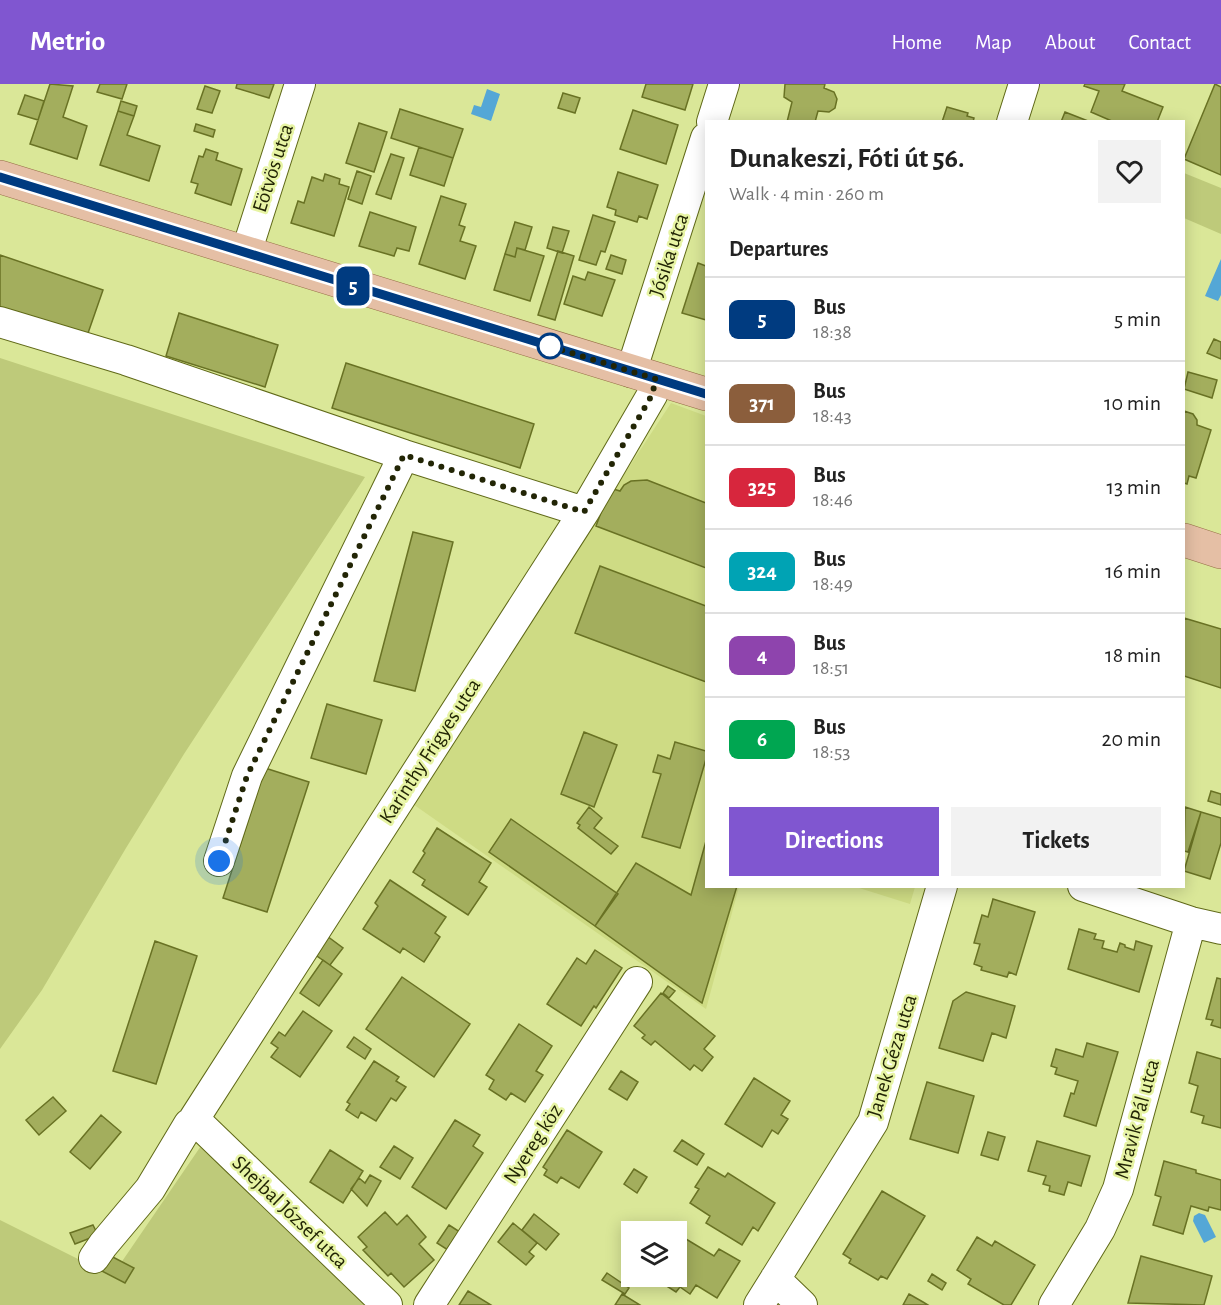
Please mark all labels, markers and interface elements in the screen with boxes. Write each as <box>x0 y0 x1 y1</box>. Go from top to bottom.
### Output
text: Metrio <box>30 28 105 56</box>
text: Home <box>891 32 942 53</box>
text: Map <box>975 32 1012 53</box>
text: About <box>1045 32 1095 53</box>
text: Contact <box>1128 32 1191 53</box>
street label: Eötvös utca <box>249 121 297 215</box>
button: heart <box>1098 140 1161 203</box>
text: Dunakeszi, Fóti út 56. <box>729 145 964 173</box>
text: Walk · 4 min · 260 m <box>729 184 884 204</box>
street label: Jósika utca <box>646 210 692 299</box>
text: Departures <box>729 238 829 260</box>
line badge: 5 <box>334 266 372 306</box>
text: 5 <box>348 276 358 297</box>
text: Bus <box>813 296 846 318</box>
text: 5 min <box>1114 308 1161 330</box>
text: 5 <box>757 309 767 330</box>
text: 18:38 <box>813 322 852 342</box>
unlabelled marker <box>537 333 563 359</box>
text: Bus <box>813 380 846 402</box>
text: 10 min <box>1104 392 1161 414</box>
text: 371 <box>749 393 775 414</box>
text: 18:43 <box>813 406 852 426</box>
text: Bus <box>813 464 846 486</box>
text: 13 min <box>1106 476 1161 498</box>
text: 325 <box>748 477 776 498</box>
text: 18:46 <box>813 490 853 510</box>
text: Bus <box>813 548 846 570</box>
text: 16 min <box>1105 560 1161 582</box>
text: 324 <box>747 561 777 582</box>
text: 18:49 <box>813 574 853 594</box>
text: Bus <box>813 632 846 654</box>
text: 18 min <box>1105 644 1161 666</box>
text: 4 <box>757 645 767 666</box>
text: 18:51 <box>813 658 849 678</box>
street label: Karinthy Frigyes utca <box>375 675 485 827</box>
text: Bus <box>813 716 846 738</box>
text: 20 min <box>1101 728 1161 750</box>
text: 6 <box>757 729 767 750</box>
text: 18:53 <box>813 742 851 762</box>
button: Directions <box>729 807 939 876</box>
button: Tickets <box>951 807 1161 876</box>
your location <box>204 846 234 876</box>
street label: Janek Géza utca <box>863 992 921 1120</box>
street label: Mravik Pál utca <box>1111 1057 1163 1181</box>
street label: Nyereg köz <box>500 1101 566 1187</box>
street label: Shejbal József utca <box>228 1152 352 1272</box>
map controls <box>621 1221 687 1287</box>
button: layers <box>621 1221 687 1287</box>

